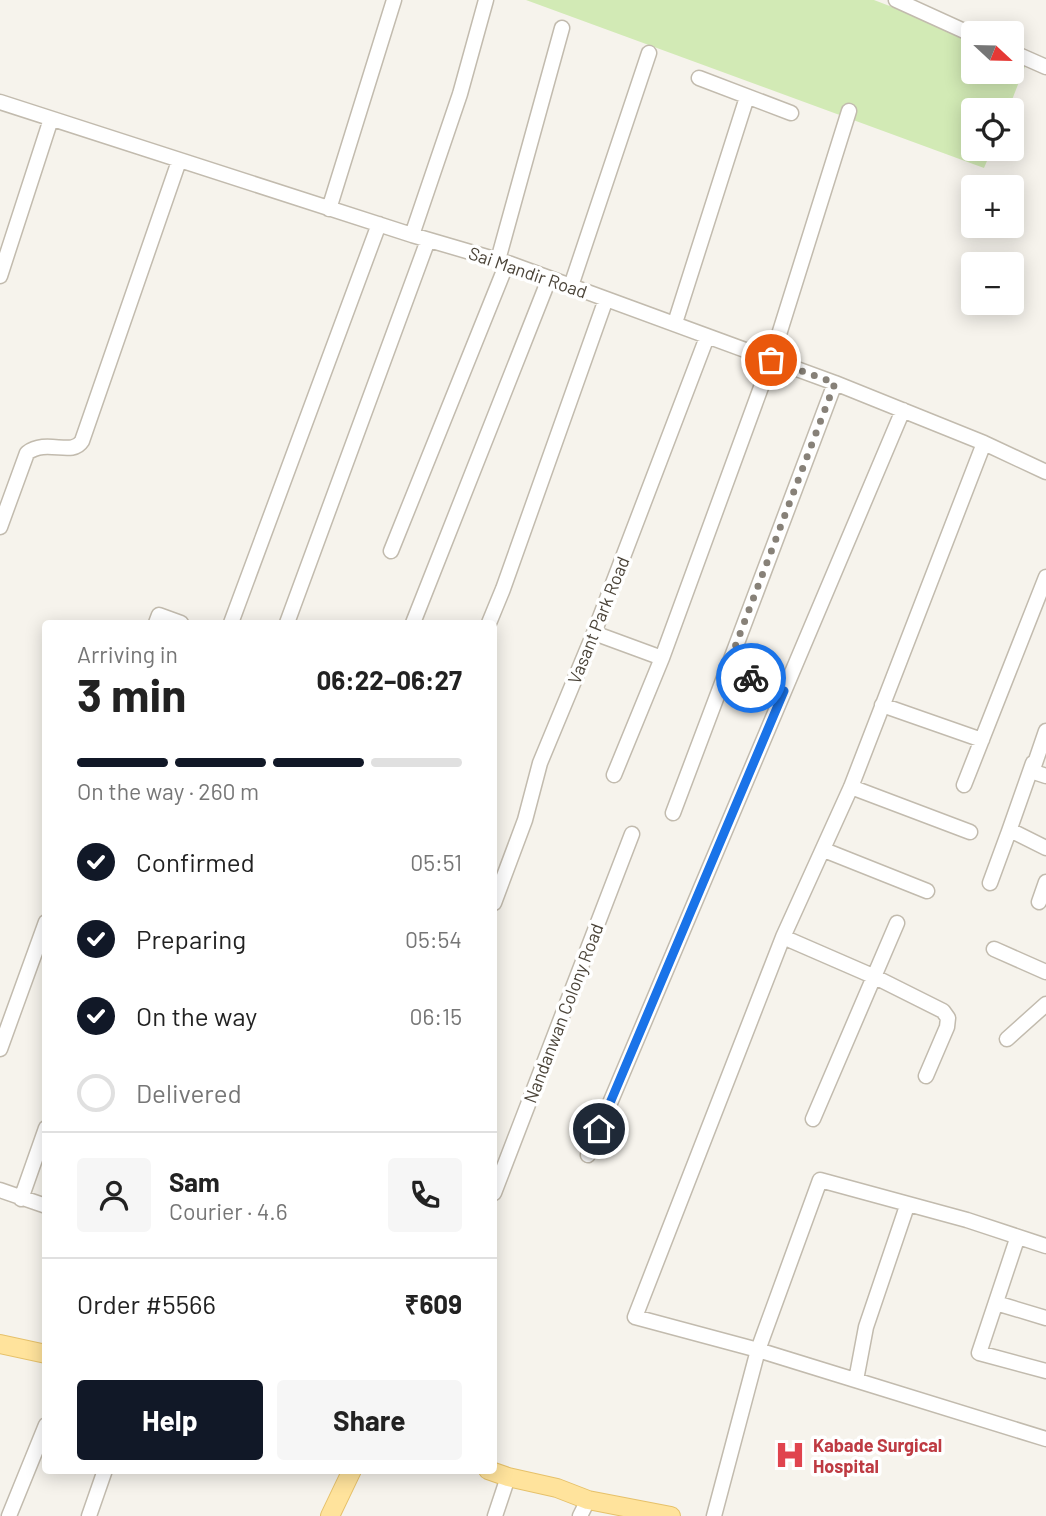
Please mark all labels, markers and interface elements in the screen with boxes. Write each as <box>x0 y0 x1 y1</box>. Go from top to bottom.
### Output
north arrow <box>961 21 1024 84</box>
map controls <box>961 21 1024 315</box>
button: locate <box>961 98 1024 161</box>
button: + <box>961 175 1024 238</box>
street label: Sai Mandir Road <box>466 241 590 303</box>
button: − <box>961 252 1024 315</box>
pin <box>741 330 801 390</box>
icon: bag <box>752 341 790 379</box>
street label: Vasant Park Road <box>562 553 634 687</box>
text: Arriving in <box>77 640 178 668</box>
courier <box>716 643 786 713</box>
icon: bike <box>732 659 770 697</box>
text: 06:22–06:27 <box>317 664 462 695</box>
text: 3 min <box>77 666 186 721</box>
text: On the way · 260 m <box>77 777 259 805</box>
icon: check <box>77 843 115 881</box>
text: Confirmed <box>136 846 255 877</box>
text: 05:51 <box>410 848 462 876</box>
icon: check <box>77 920 115 958</box>
street label: Nandanwan Colony Road <box>519 920 607 1106</box>
text: Preparing <box>136 923 246 954</box>
text: 05:54 <box>405 925 462 953</box>
icon: check <box>77 997 115 1035</box>
text: On the way <box>136 1000 257 1031</box>
text: 06:15 <box>409 1002 462 1030</box>
text: Delivered <box>136 1077 242 1108</box>
pin <box>569 1099 629 1159</box>
icon: home <box>580 1110 618 1148</box>
button: person <box>77 1158 151 1232</box>
button: phone <box>388 1158 462 1232</box>
text: Sam <box>169 1166 220 1197</box>
text: Courier · 4.6 <box>169 1197 288 1225</box>
text: Order #5566 <box>77 1288 216 1319</box>
text: ₹609 <box>405 1288 462 1319</box>
button: Help <box>77 1380 263 1460</box>
button: Share <box>277 1380 462 1460</box>
place label: Kabade Surgical Hospital <box>813 1434 942 1477</box>
hospital icon: Kabade Surgical Hospital <box>773 1438 807 1472</box>

